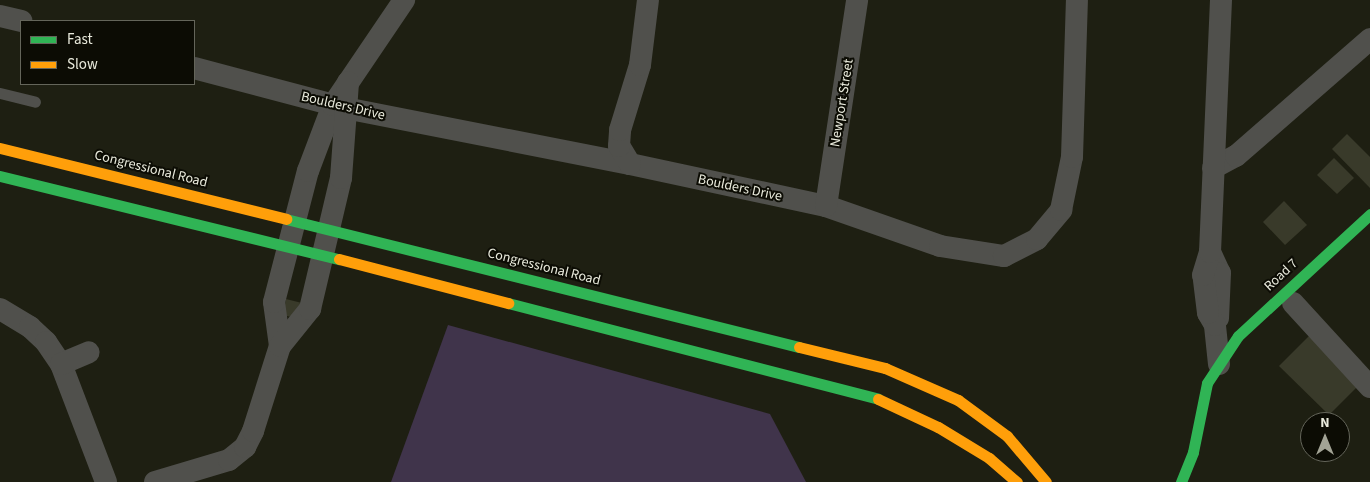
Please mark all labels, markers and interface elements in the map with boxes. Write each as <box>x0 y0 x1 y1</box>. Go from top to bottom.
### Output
legend <box>20 20 195 85</box>
text: Fast <box>67 29 93 50</box>
text: Slow <box>67 54 98 75</box>
street label: Newport Street <box>827 58 857 148</box>
street label: Boulders Drive <box>299 88 387 124</box>
street label: Congressional Road <box>93 147 209 191</box>
street label: Boulders Drive <box>696 171 784 205</box>
street label: Congressional Road <box>486 245 602 289</box>
street label: Road 7 <box>1261 255 1301 295</box>
north arrow <box>1300 412 1350 462</box>
text: N <box>1320 413 1330 433</box>

